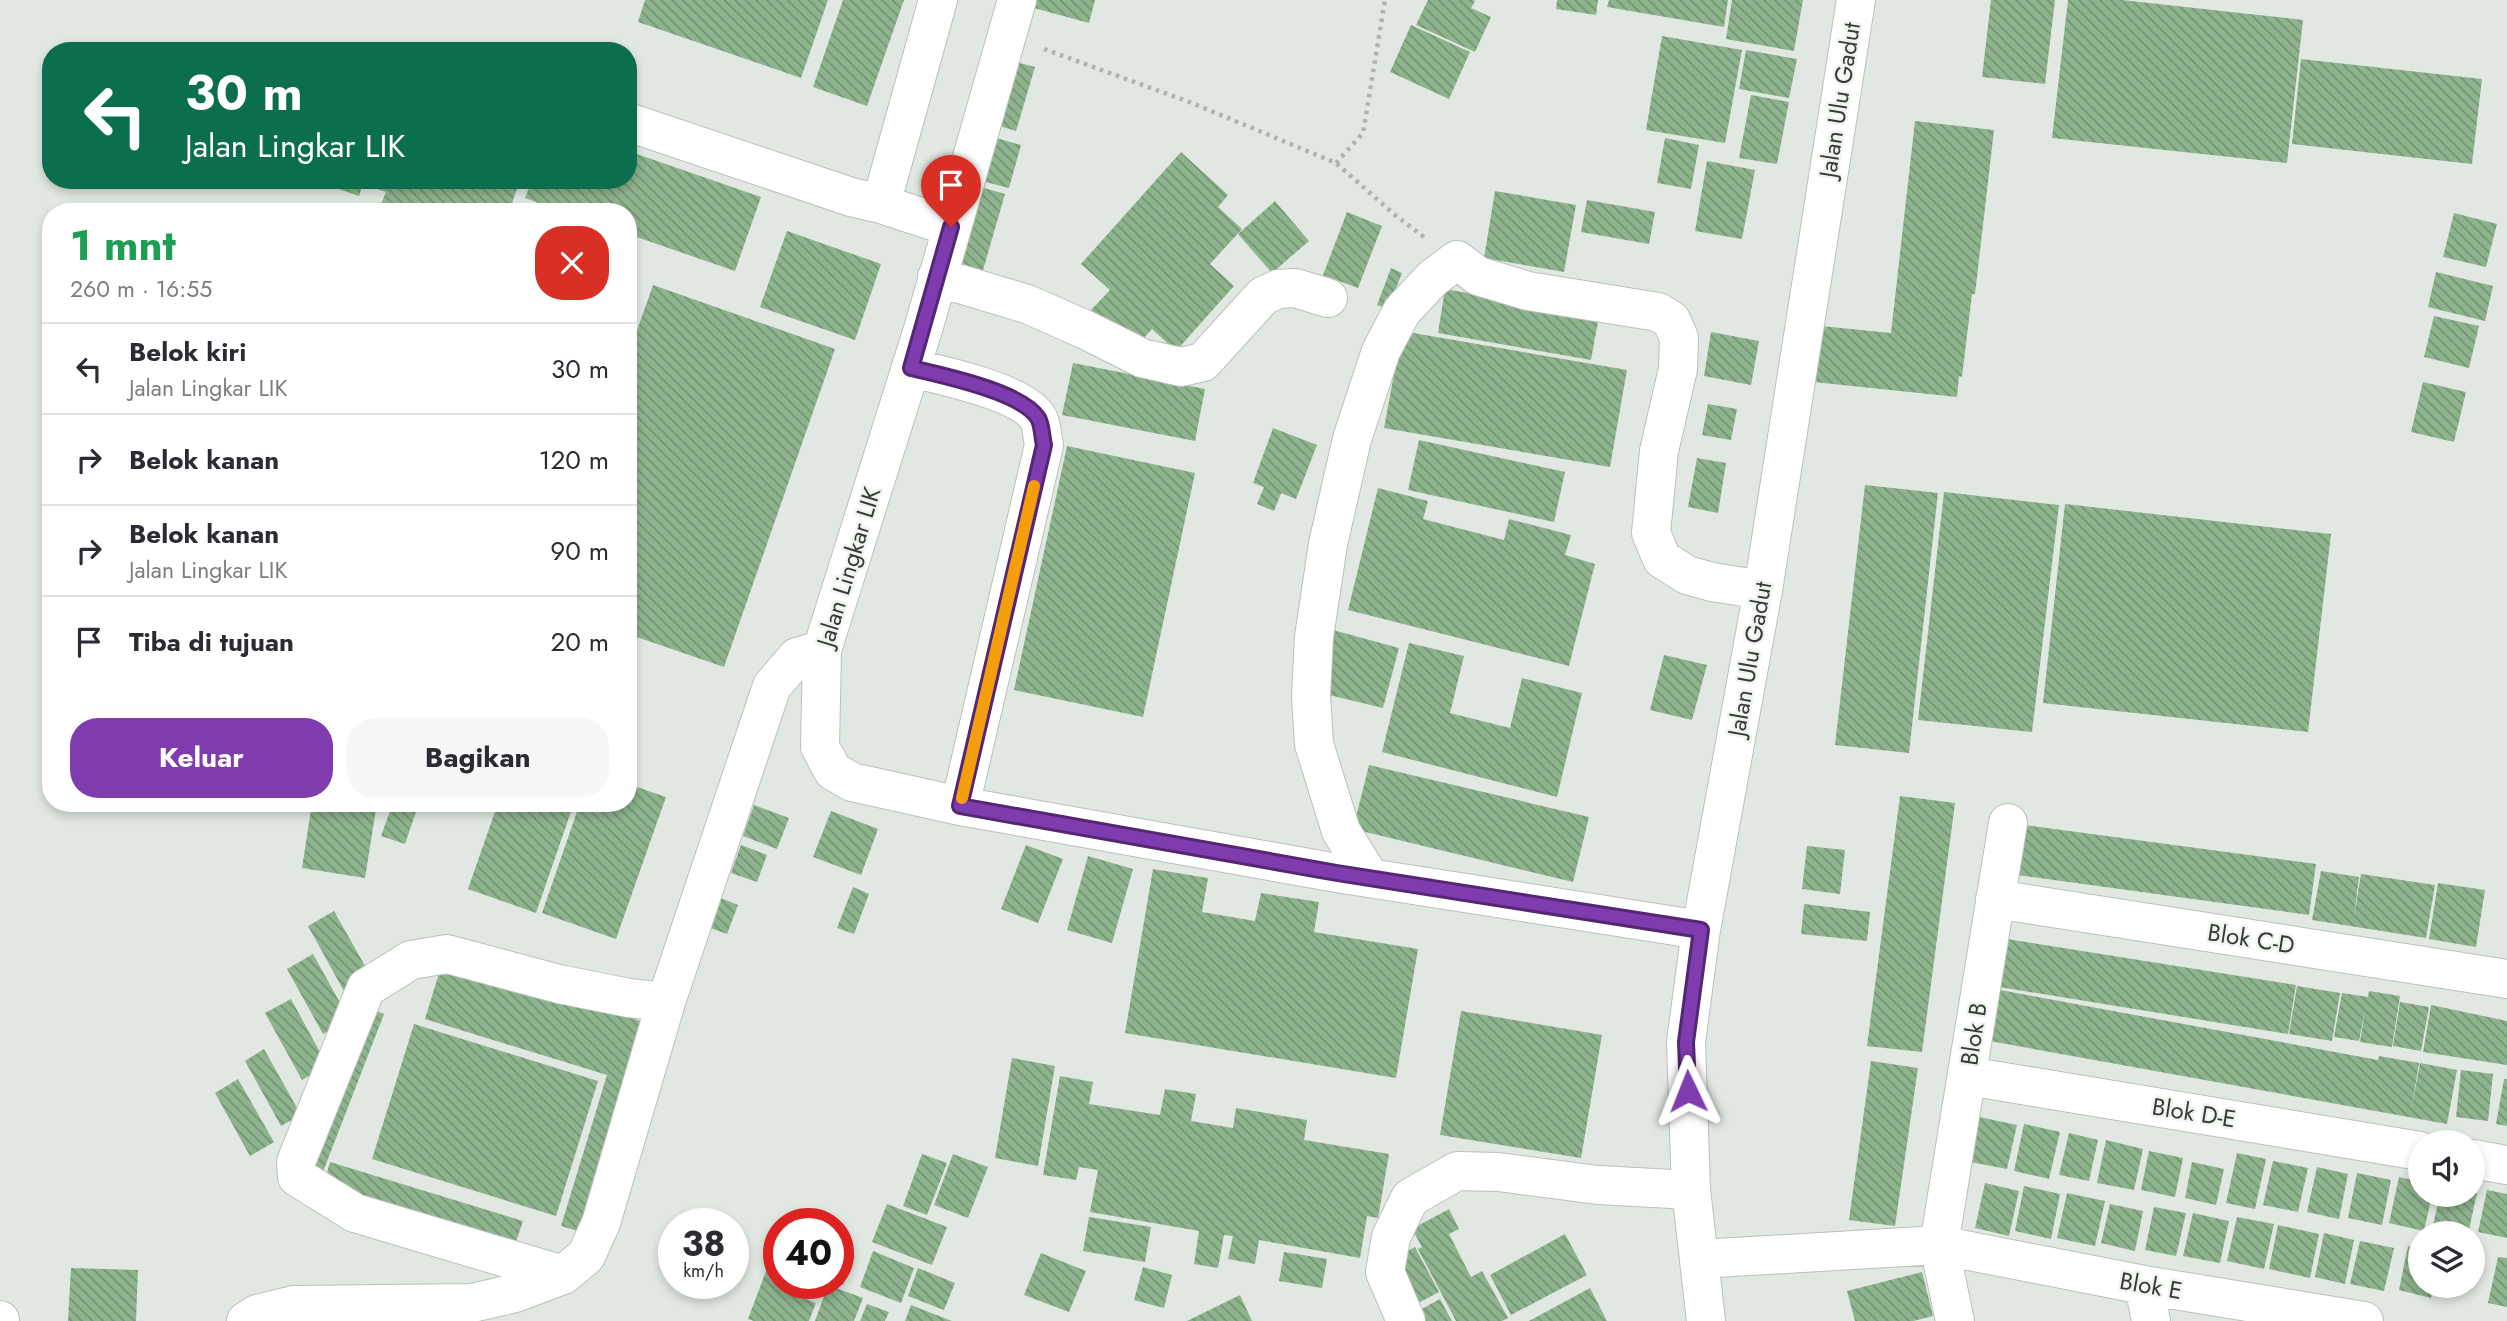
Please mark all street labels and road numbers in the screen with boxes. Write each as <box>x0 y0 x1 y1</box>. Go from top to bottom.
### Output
street label: Jalan Ulu Gadut <box>1809 20 1869 183</box>
street label: Jalan Lingkar LIK <box>807 482 890 654</box>
street label: Jalan Ulu Gadut <box>1718 578 1780 742</box>
street label: Blok C-D <box>2205 914 2297 963</box>
street label: Blok B <box>1951 1000 1996 1068</box>
street label: Blok D-E <box>2150 1089 2238 1136</box>
street label: Blok E <box>2117 1263 2185 1308</box>

